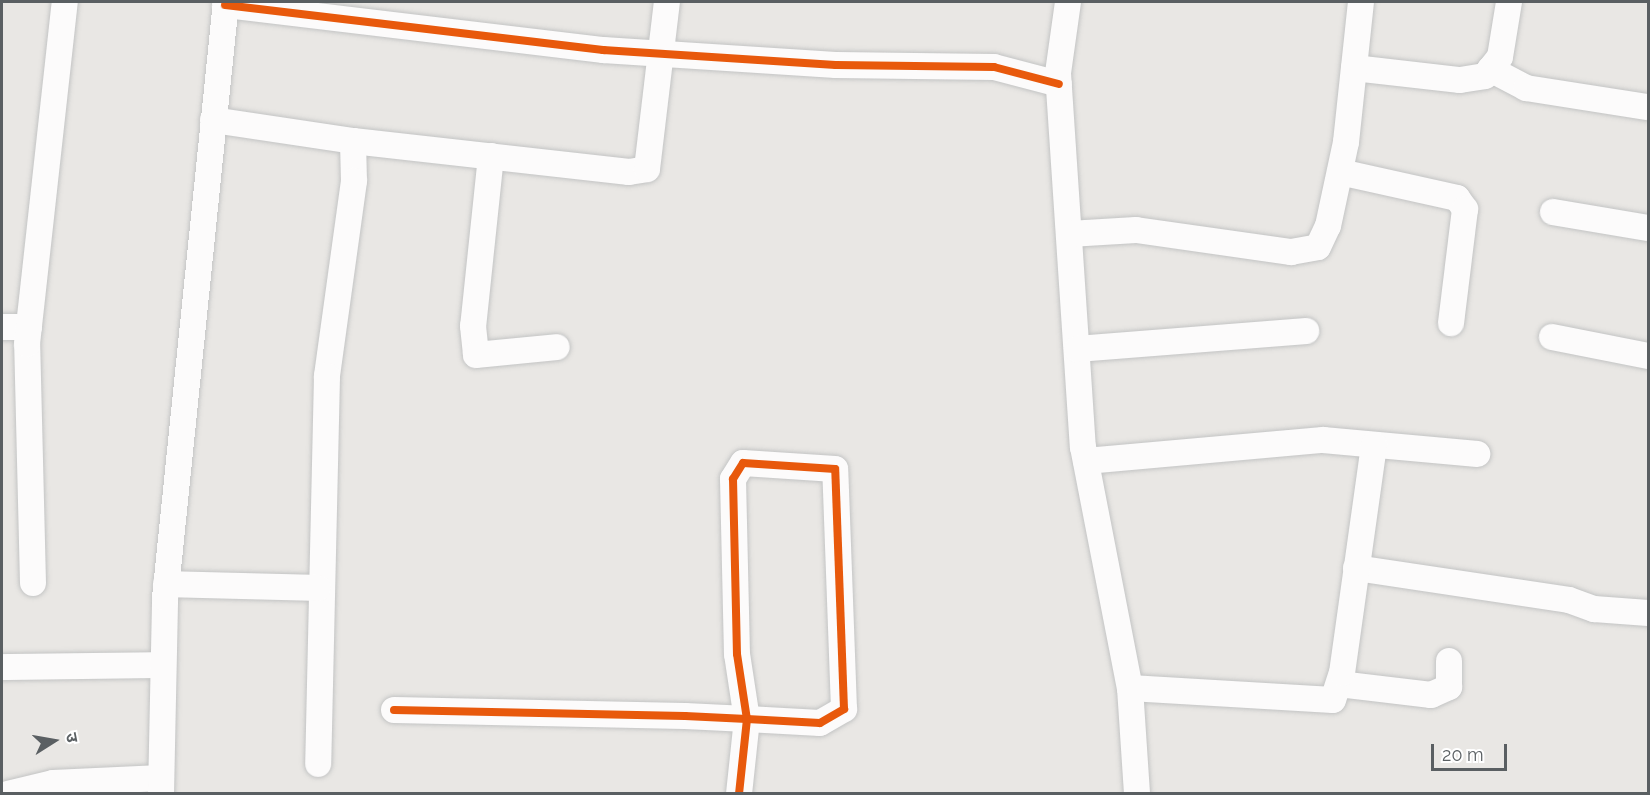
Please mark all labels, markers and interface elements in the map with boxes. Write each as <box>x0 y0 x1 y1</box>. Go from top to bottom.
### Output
north arrow <box>24 711 84 771</box>
text: उ <box>62 731 82 744</box>
scale bar <box>1434 732 1510 770</box>
text: 20 m <box>1442 744 1484 765</box>

